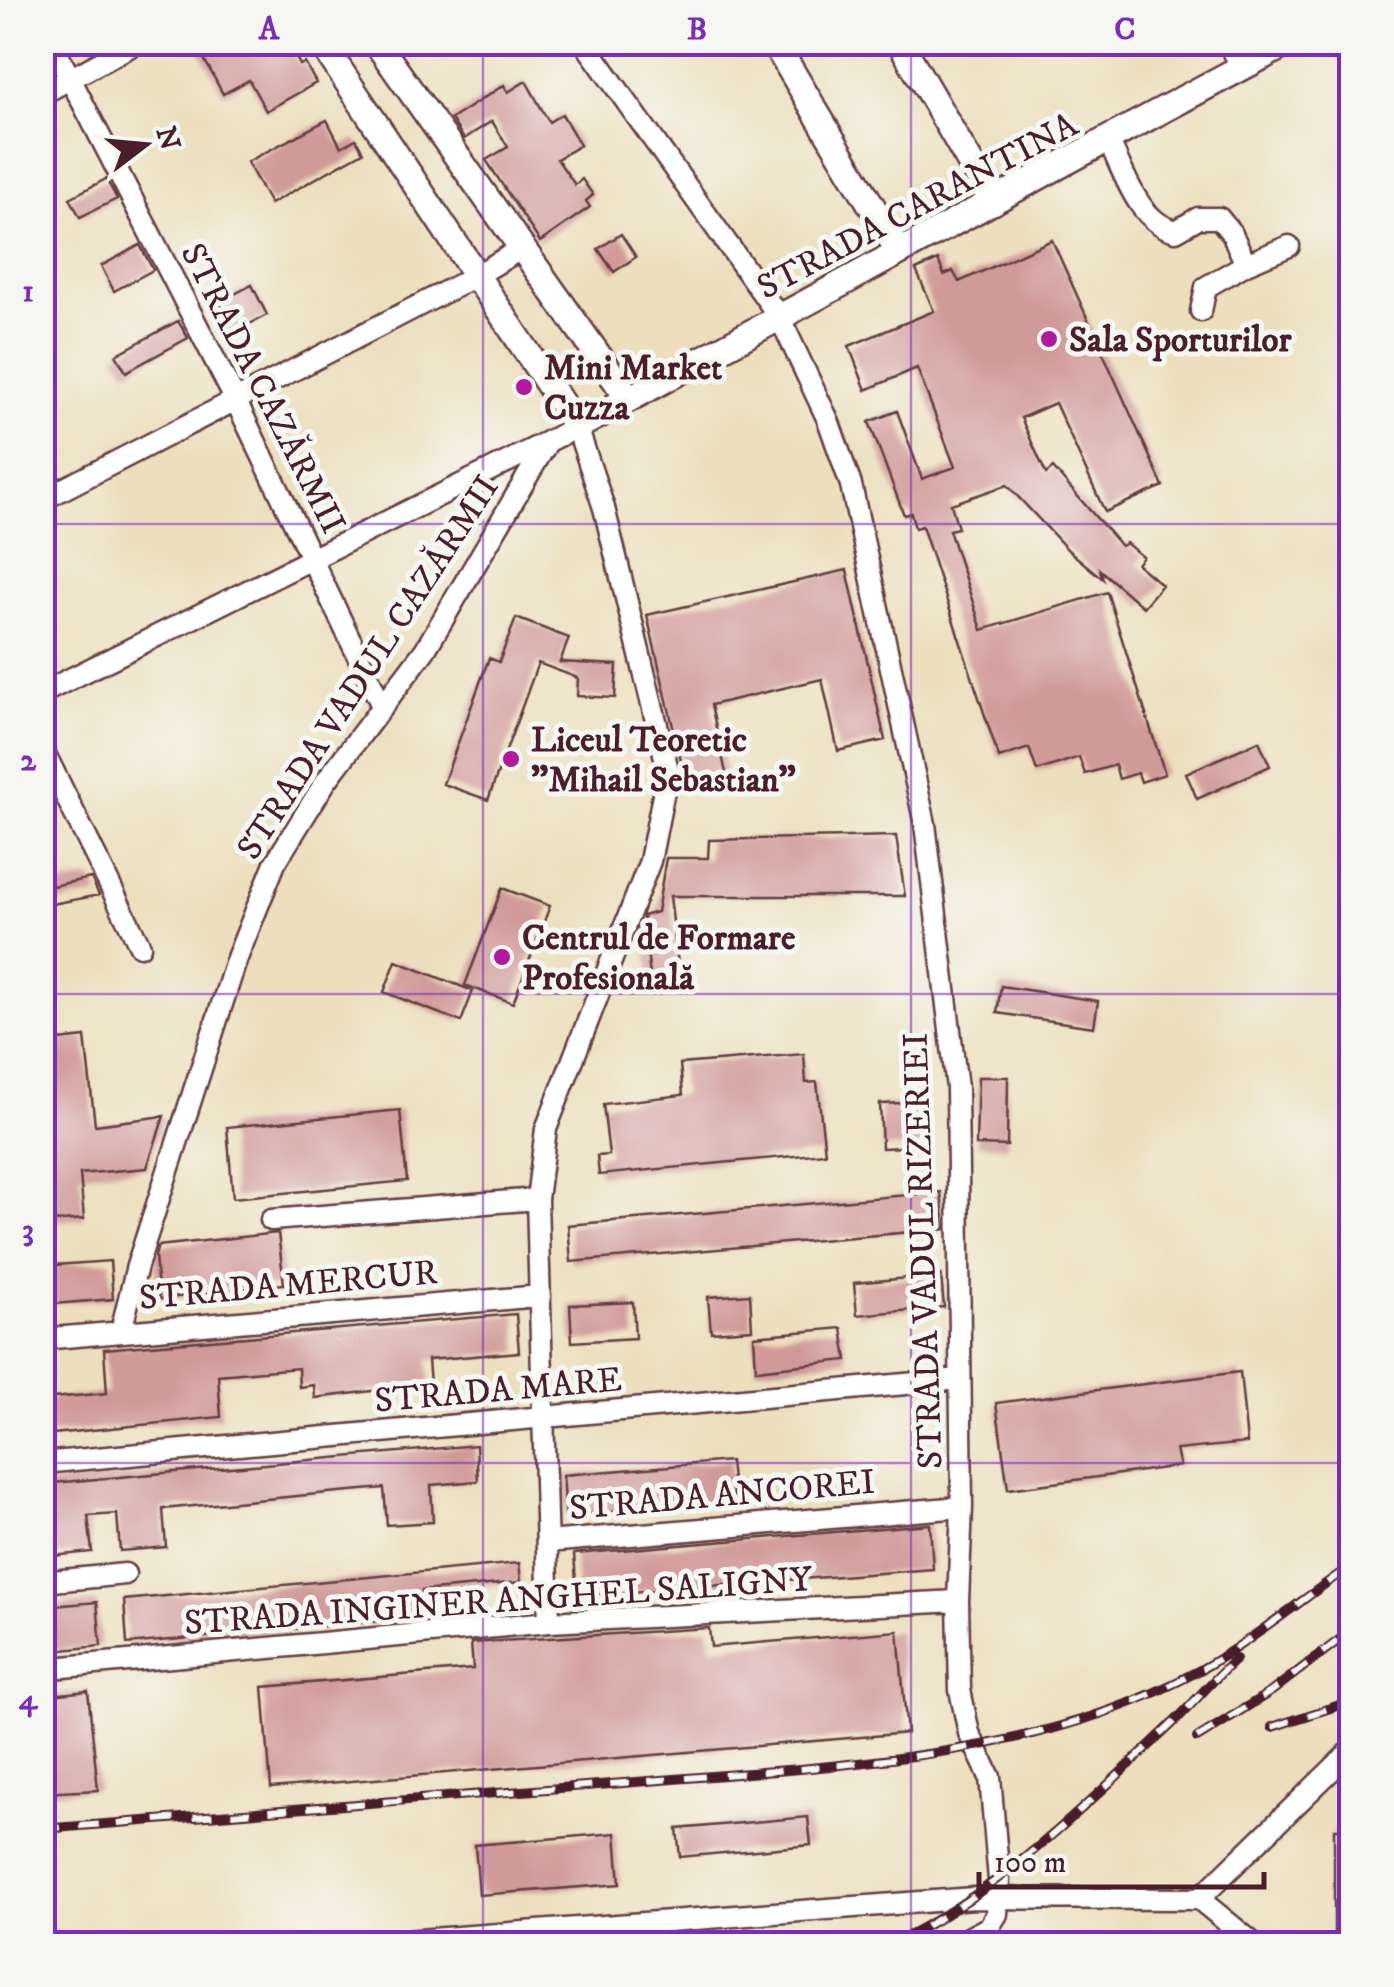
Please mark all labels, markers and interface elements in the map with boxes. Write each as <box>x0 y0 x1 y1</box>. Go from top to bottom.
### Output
text: A <box>258 10 281 50</box>
text: B <box>687 10 707 50</box>
text: C <box>1114 10 1136 50</box>
north arrow <box>95 95 195 195</box>
street label: STRADA CARANTINA <box>750 103 1086 310</box>
text: N <box>148 123 188 154</box>
street label: STRADA CAZĂRMII <box>170 236 355 542</box>
text: 1 <box>22 272 34 312</box>
place label: Sala Sporturilor <box>1069 319 1292 363</box>
marker: Sala Sporturilor <box>1038 328 1060 350</box>
place label: Mini Market Cuzza <box>544 347 723 431</box>
marker: Mini Market Cuzza <box>513 376 535 398</box>
street label: STRADA VADUL CAZĂRMII <box>227 467 509 868</box>
place label: Liceul Teoretic "Mihail Sebastian" <box>531 719 796 803</box>
text: 2 <box>20 741 36 781</box>
marker: Liceul Teoretic "Mihail Sebastian" <box>500 748 522 770</box>
place label: Centrul de Formare Profesională <box>522 917 796 1001</box>
marker: Centrul de Formare Profesională <box>491 946 513 968</box>
street label: STRADA VADUL RIZERIEI <box>894 1032 954 1470</box>
text: 3 <box>22 1211 34 1251</box>
street label: STRADA MERCUR <box>137 1251 439 1321</box>
street label: STRADA MARE <box>373 1358 624 1424</box>
street label: STRADA ANCOREI <box>567 1461 877 1531</box>
street label: STRADA INGINER ANGHEL SALIGNY <box>183 1558 815 1646</box>
text: 4 <box>19 1680 39 1720</box>
scale bar <box>979 1827 1264 1889</box>
text: 100 m <box>994 1845 1066 1882</box>

